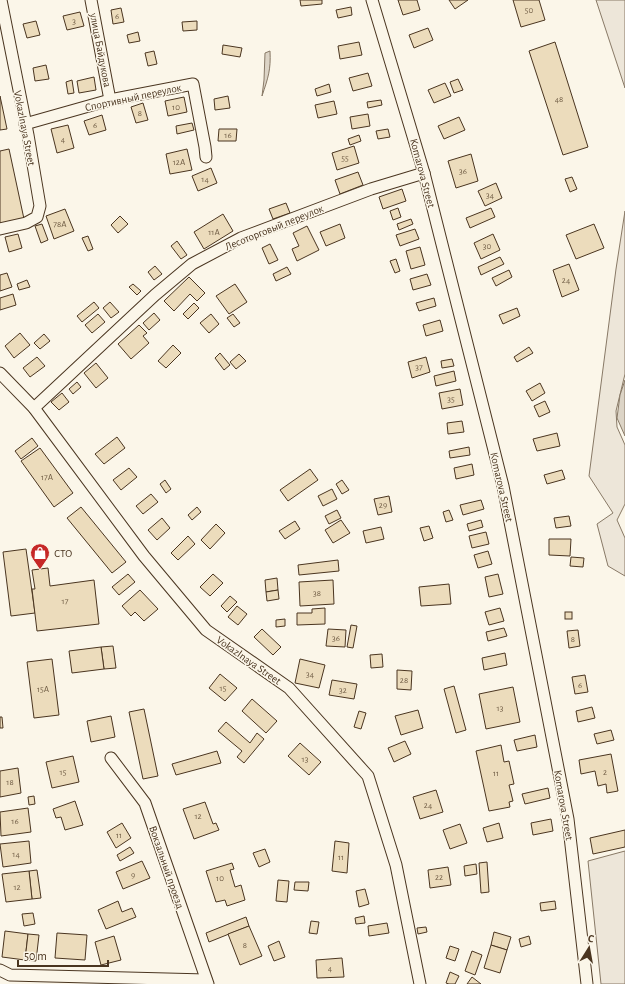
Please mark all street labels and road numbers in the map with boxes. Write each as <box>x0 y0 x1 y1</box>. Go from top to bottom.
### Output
street label: улица Байдукова <box>88 11 113 88</box>
street label: Спортивный переулок <box>84 82 182 113</box>
street label: Vokazlnaya Street <box>12 90 37 167</box>
street label: Komarova Street <box>408 137 437 209</box>
street label: Лесоторговый переулок <box>223 203 325 252</box>
street label: Komarova Street <box>488 451 515 523</box>
street label: Vokazlnaya Street <box>214 634 283 687</box>
street label: Komarova Street <box>552 769 575 841</box>
street label: Вокзальный проезд <box>147 824 186 911</box>

